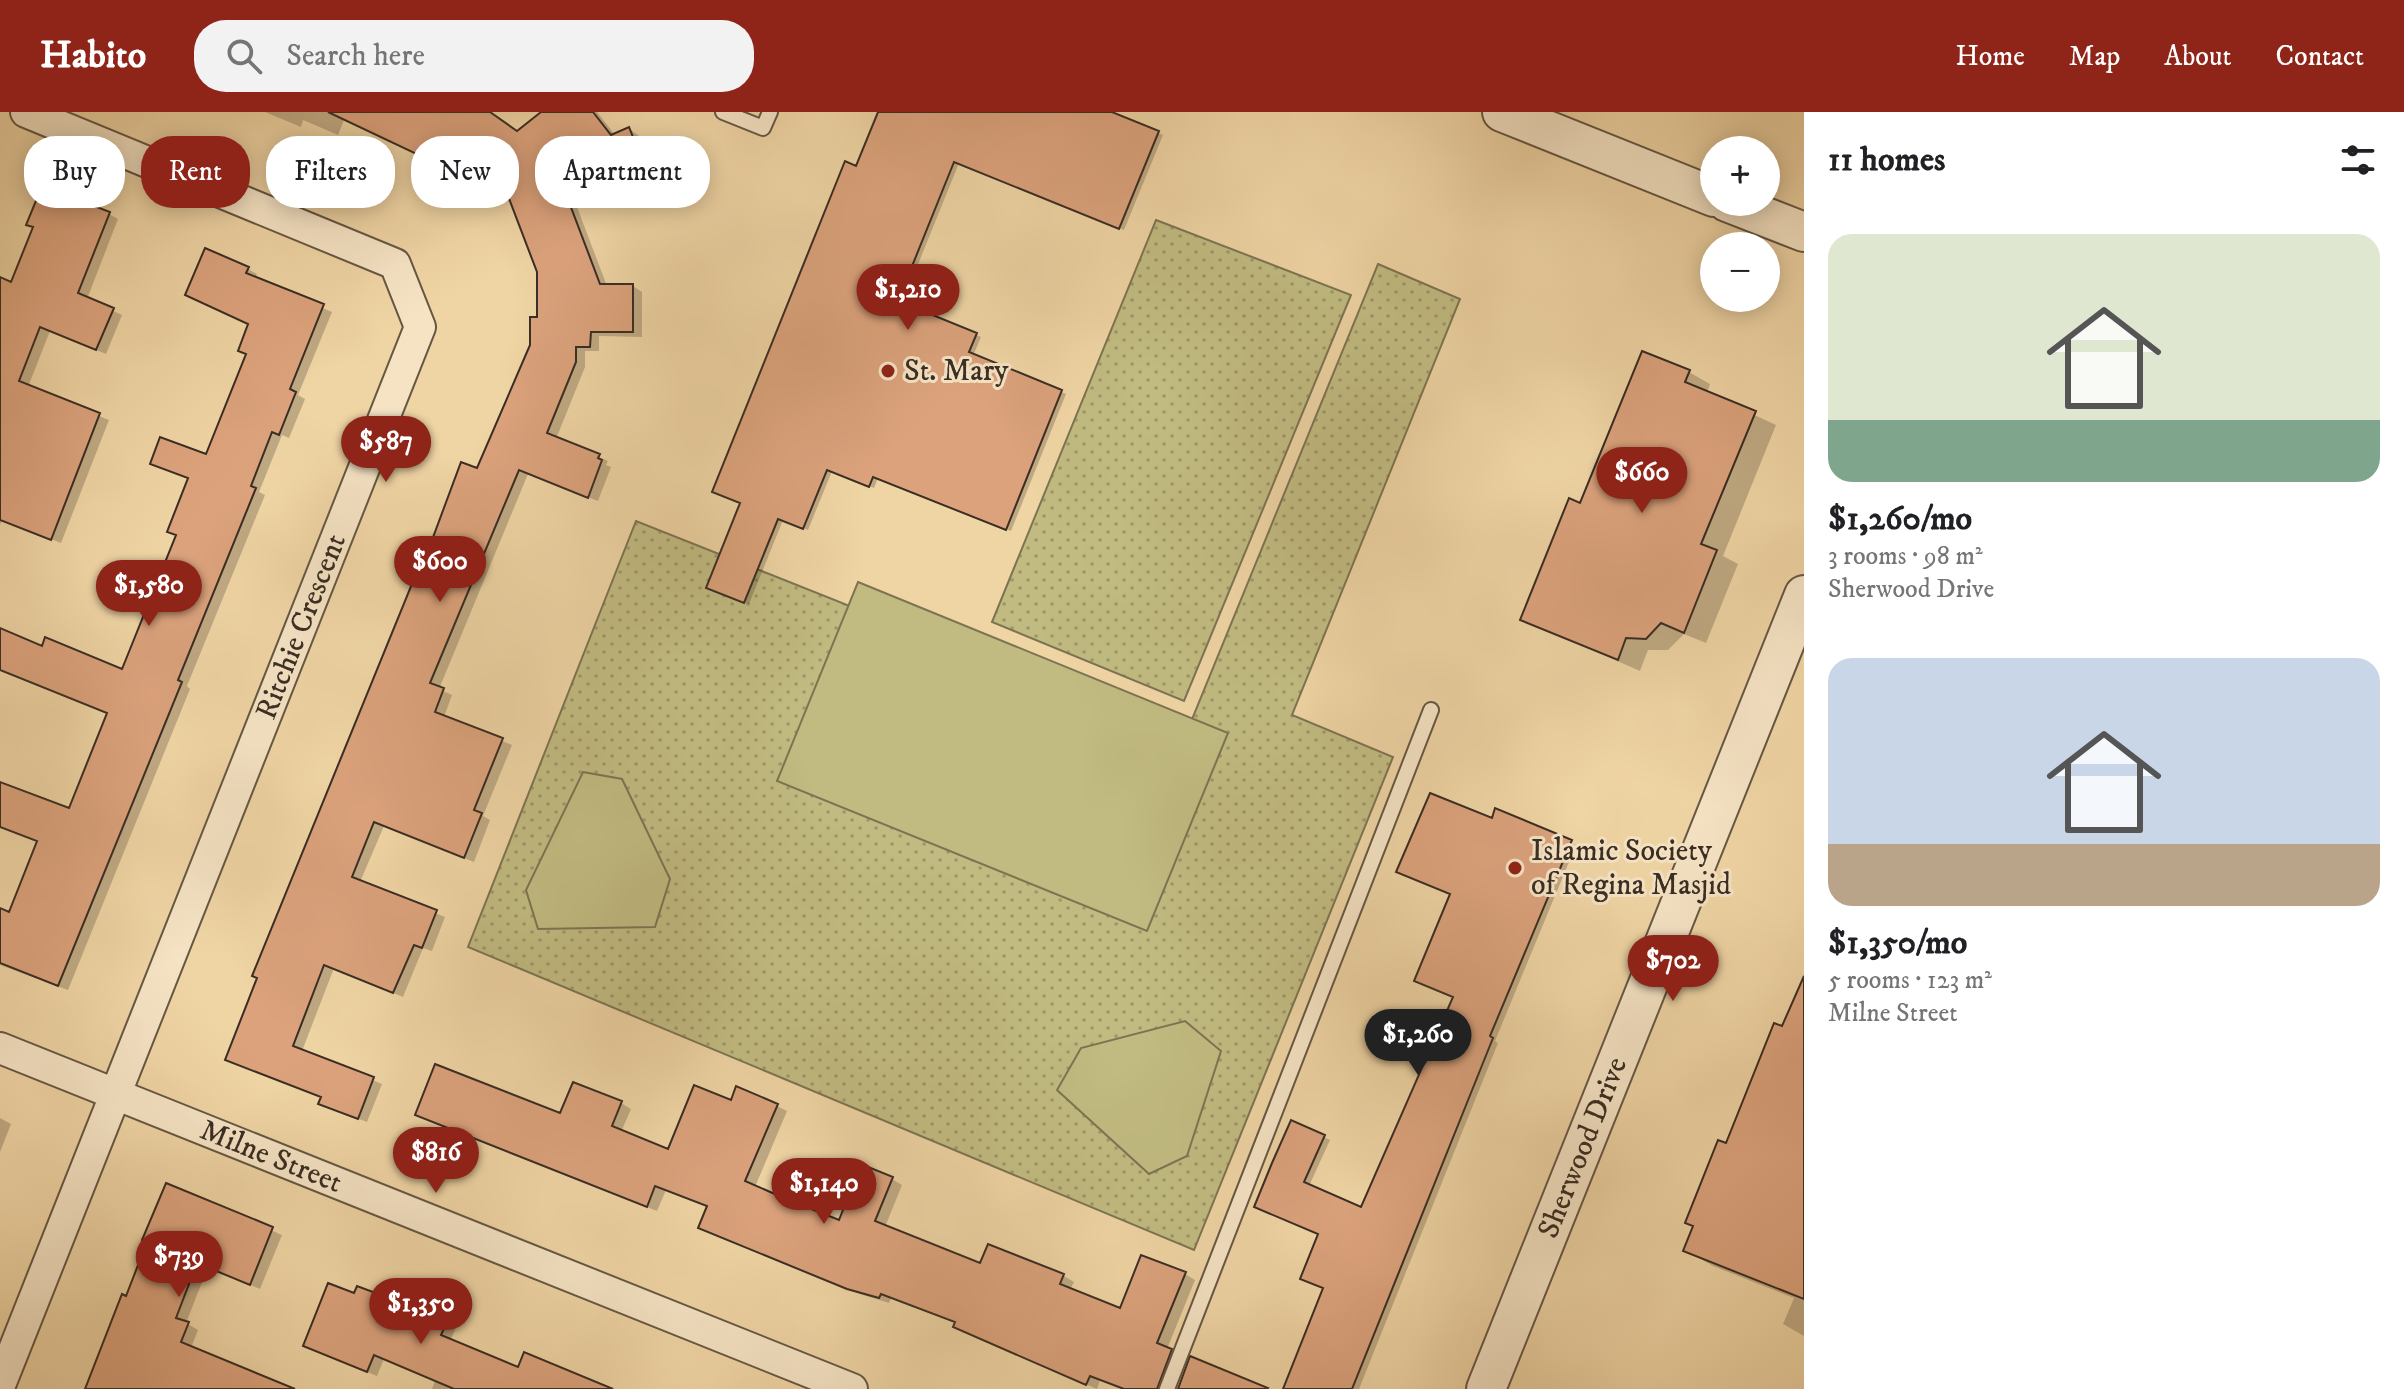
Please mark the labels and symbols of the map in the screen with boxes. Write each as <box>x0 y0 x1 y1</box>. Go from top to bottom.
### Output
pin: $1,210 <box>843 264 973 332</box>
place label: St. Mary <box>904 353 1009 390</box>
marker: St. Mary <box>879 362 897 380</box>
pin: $587 <box>339 416 433 484</box>
pin: $660 <box>1595 447 1689 515</box>
street label: Ritchie Crescent <box>248 529 354 725</box>
pin: $600 <box>393 536 487 604</box>
pin: $1,580 <box>84 560 214 628</box>
place label: Islamic Society of Regina Masjid <box>1531 833 1731 904</box>
marker: Islamic Society of Regina Masjid <box>1506 859 1524 877</box>
pin: $702 <box>1626 935 1720 1003</box>
pin: $1,260 <box>1353 1009 1483 1077</box>
street label: Sherwood Drive <box>1530 1052 1636 1244</box>
street label: Milne Street <box>195 1112 347 1201</box>
pin: $816 <box>389 1127 483 1195</box>
pin: $1,140 <box>759 1158 889 1226</box>
pin: $739 <box>132 1231 226 1299</box>
pin: $1,350 <box>356 1278 486 1346</box>

